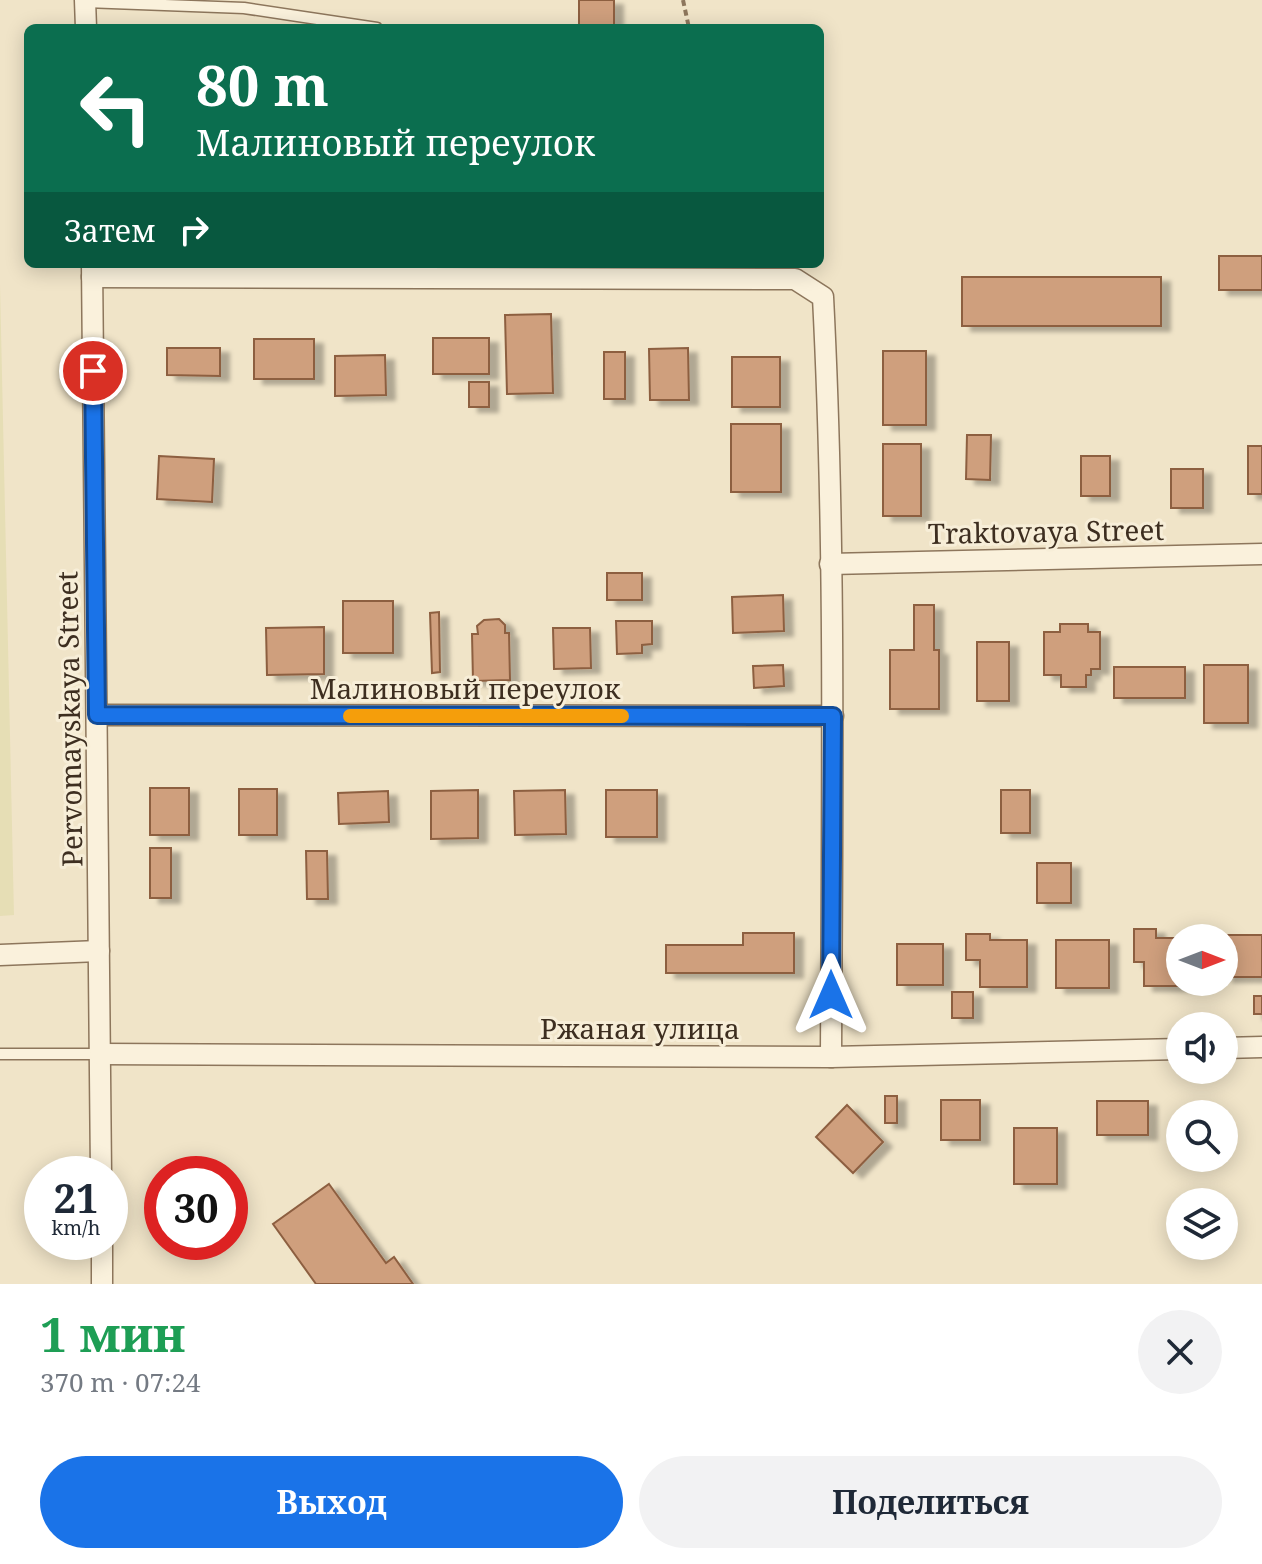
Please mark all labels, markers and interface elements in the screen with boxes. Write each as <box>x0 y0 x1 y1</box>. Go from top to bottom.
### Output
text: 80 m <box>196 46 329 122</box>
icon: left <box>64 56 168 160</box>
text: Малиновый переулок <box>196 118 595 167</box>
icon: right <box>172 208 216 252</box>
text: Затем <box>64 210 156 251</box>
pin <box>59 337 127 405</box>
icon: arrive <box>71 349 115 393</box>
street label: Traktovaya Street <box>928 510 1165 552</box>
street label: Pervomayskaya Street <box>47 571 91 867</box>
street label: Малиновый переулок <box>310 669 621 707</box>
north arrow <box>1166 924 1238 996</box>
map controls <box>1166 924 1238 1260</box>
position arrow <box>789 953 873 1037</box>
street label: Ржаная улица <box>540 1009 740 1047</box>
button: sound <box>1166 1012 1238 1084</box>
button: search <box>1166 1100 1238 1172</box>
speed limit sign: 30 <box>144 1156 248 1260</box>
text: 21 <box>53 1170 99 1225</box>
button: layers <box>1166 1188 1238 1260</box>
text: km/h <box>51 1214 101 1241</box>
text: 1 мин <box>40 1301 185 1366</box>
button: close <box>1138 1310 1222 1394</box>
text: 370 m · 07:24 <box>40 1364 201 1400</box>
button: Выход <box>40 1456 623 1548</box>
button: Поделиться <box>639 1456 1222 1548</box>

